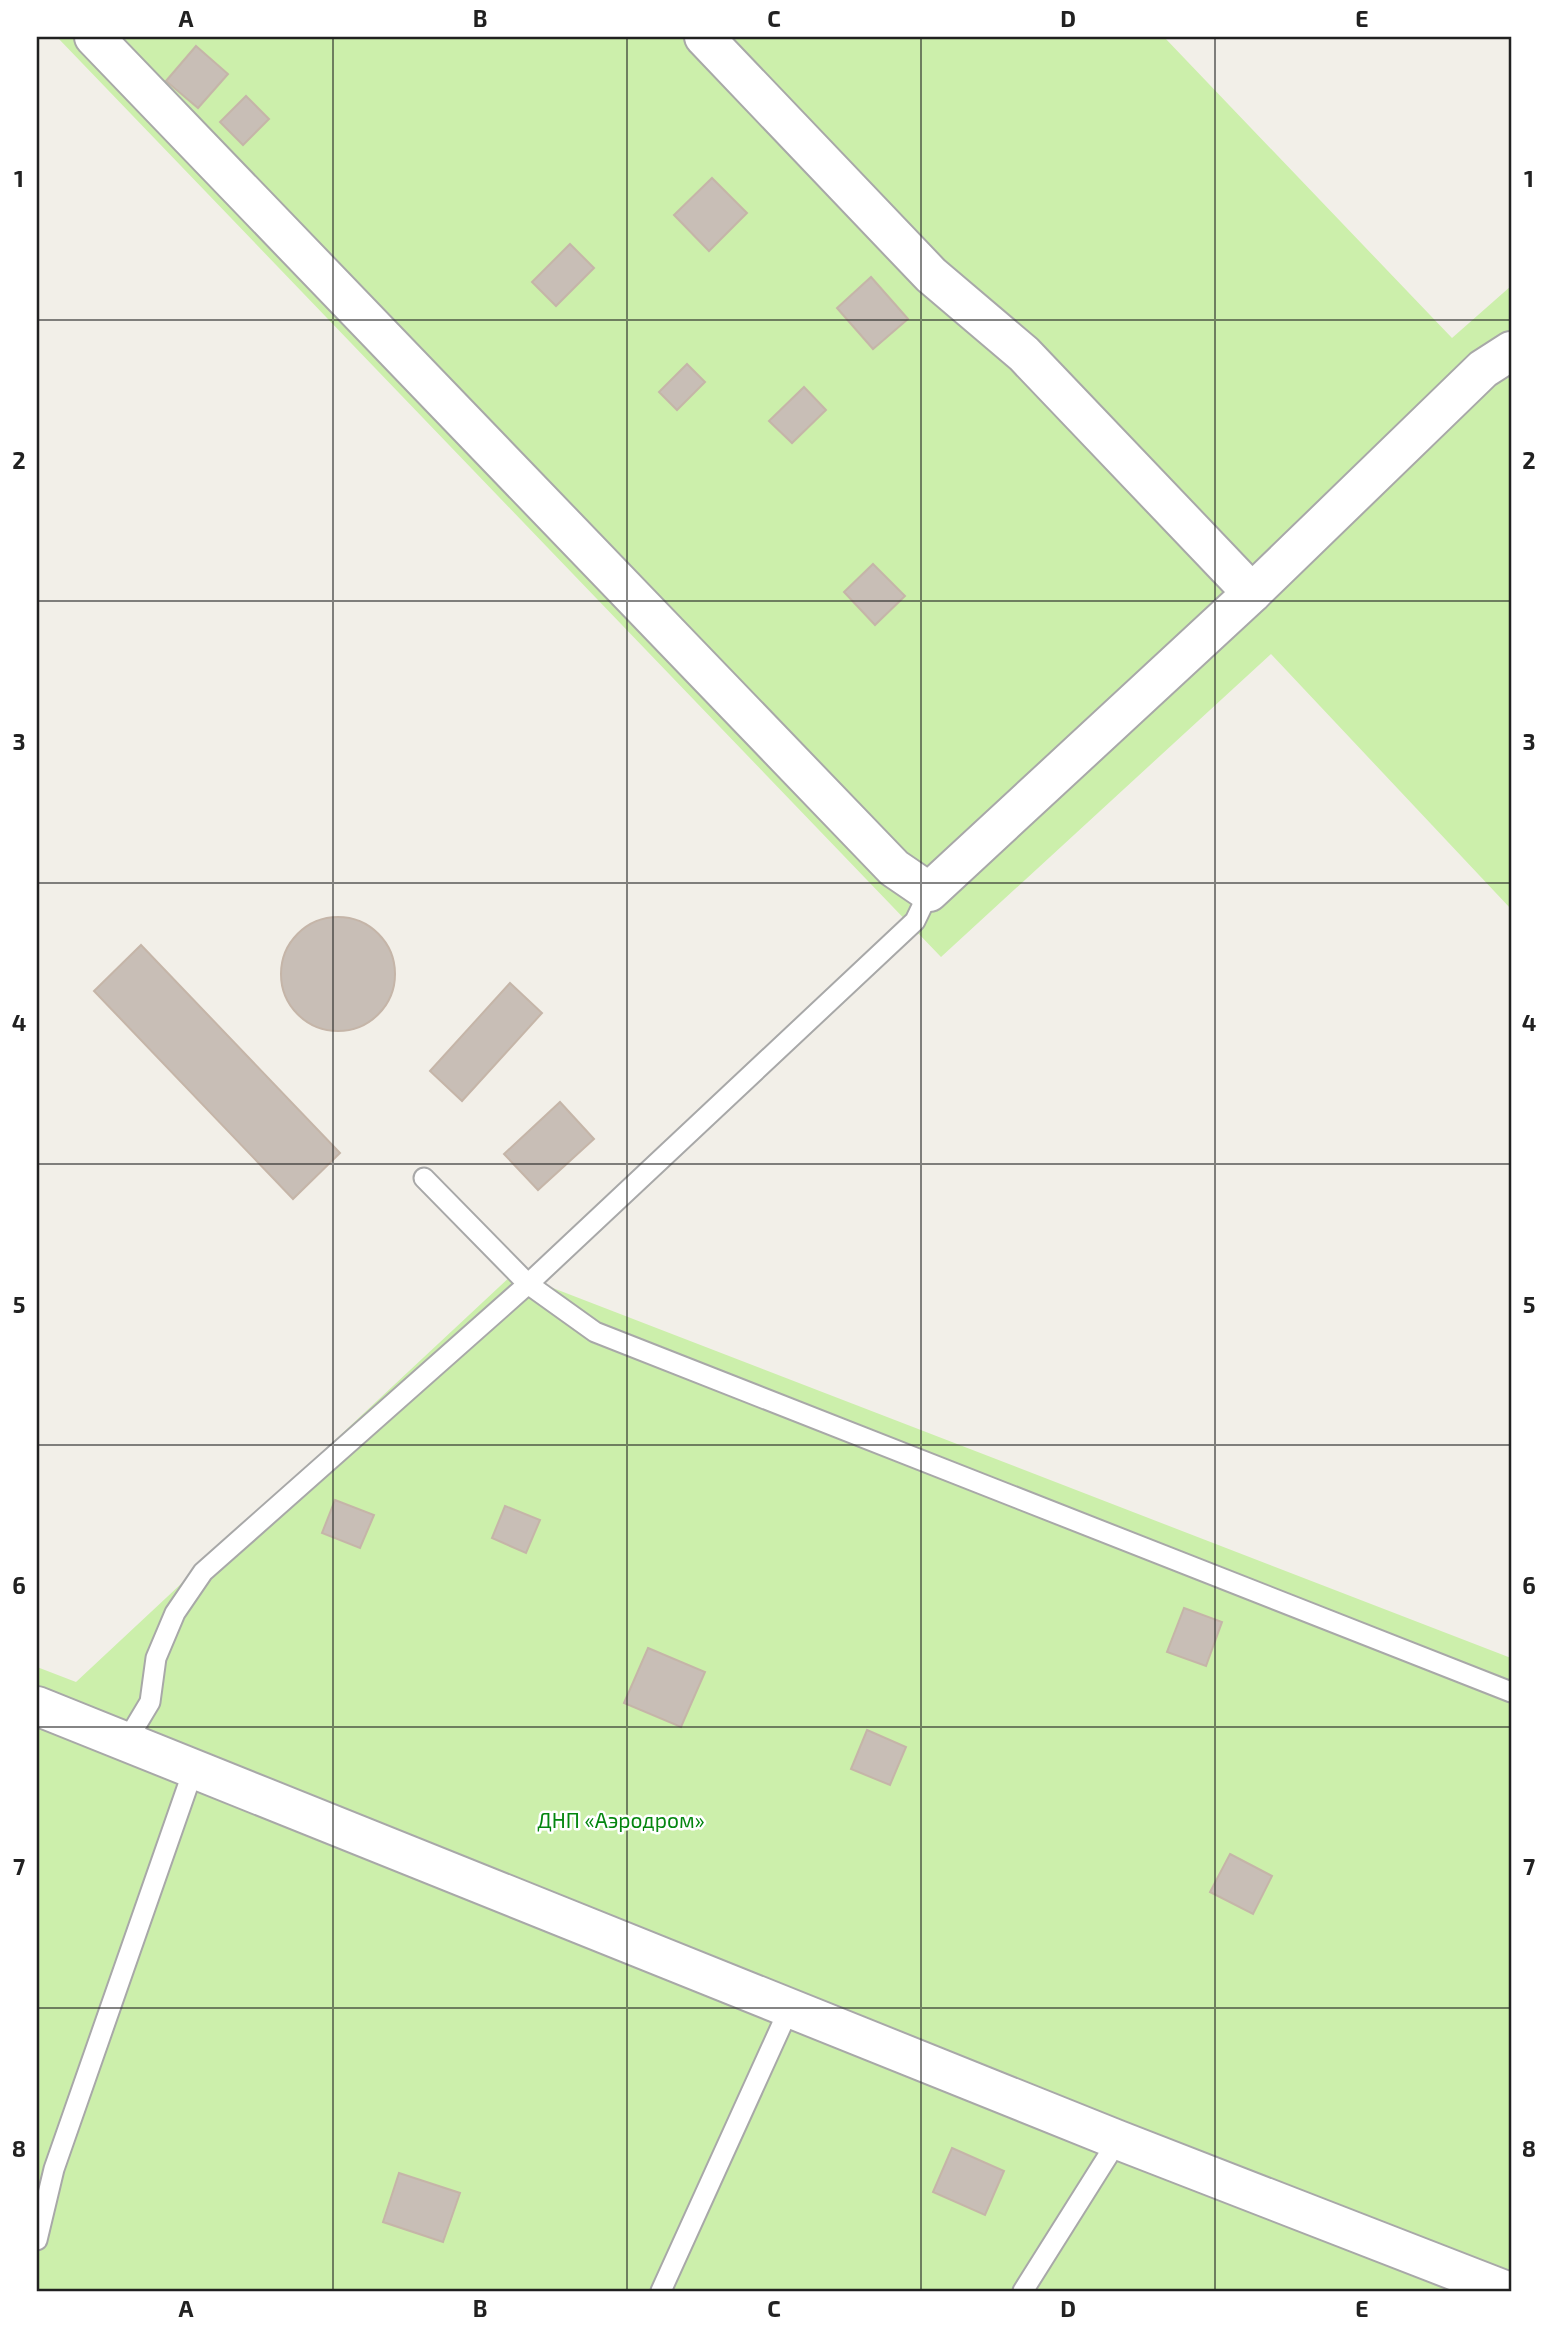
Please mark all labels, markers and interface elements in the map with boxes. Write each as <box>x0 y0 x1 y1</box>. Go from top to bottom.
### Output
text: A <box>178 4 194 32</box>
text: B <box>473 4 487 32</box>
text: C <box>767 4 781 32</box>
text: D <box>1060 4 1076 32</box>
text: E <box>1355 4 1369 32</box>
text: 1 <box>14 164 24 192</box>
text: 1 <box>1524 164 1534 192</box>
text: 2 <box>12 446 26 474</box>
text: 2 <box>1522 446 1536 474</box>
text: 3 <box>12 727 26 755</box>
text: 3 <box>1522 727 1536 755</box>
text: 4 <box>12 1008 26 1036</box>
text: 4 <box>1522 1008 1536 1036</box>
text: 5 <box>13 1290 25 1318</box>
text: 5 <box>1523 1290 1535 1318</box>
text: 6 <box>12 1571 26 1599</box>
text: 6 <box>1522 1571 1536 1599</box>
park label: ДНП «Аэродром» <box>537 1807 705 1832</box>
text: 7 <box>13 1852 25 1880</box>
text: 7 <box>1523 1852 1535 1880</box>
text: 8 <box>12 2134 26 2162</box>
text: 8 <box>1522 2134 1536 2162</box>
text: A <box>178 2294 194 2322</box>
text: B <box>473 2294 487 2322</box>
text: C <box>767 2294 781 2322</box>
text: D <box>1060 2294 1076 2322</box>
text: E <box>1355 2294 1369 2322</box>

